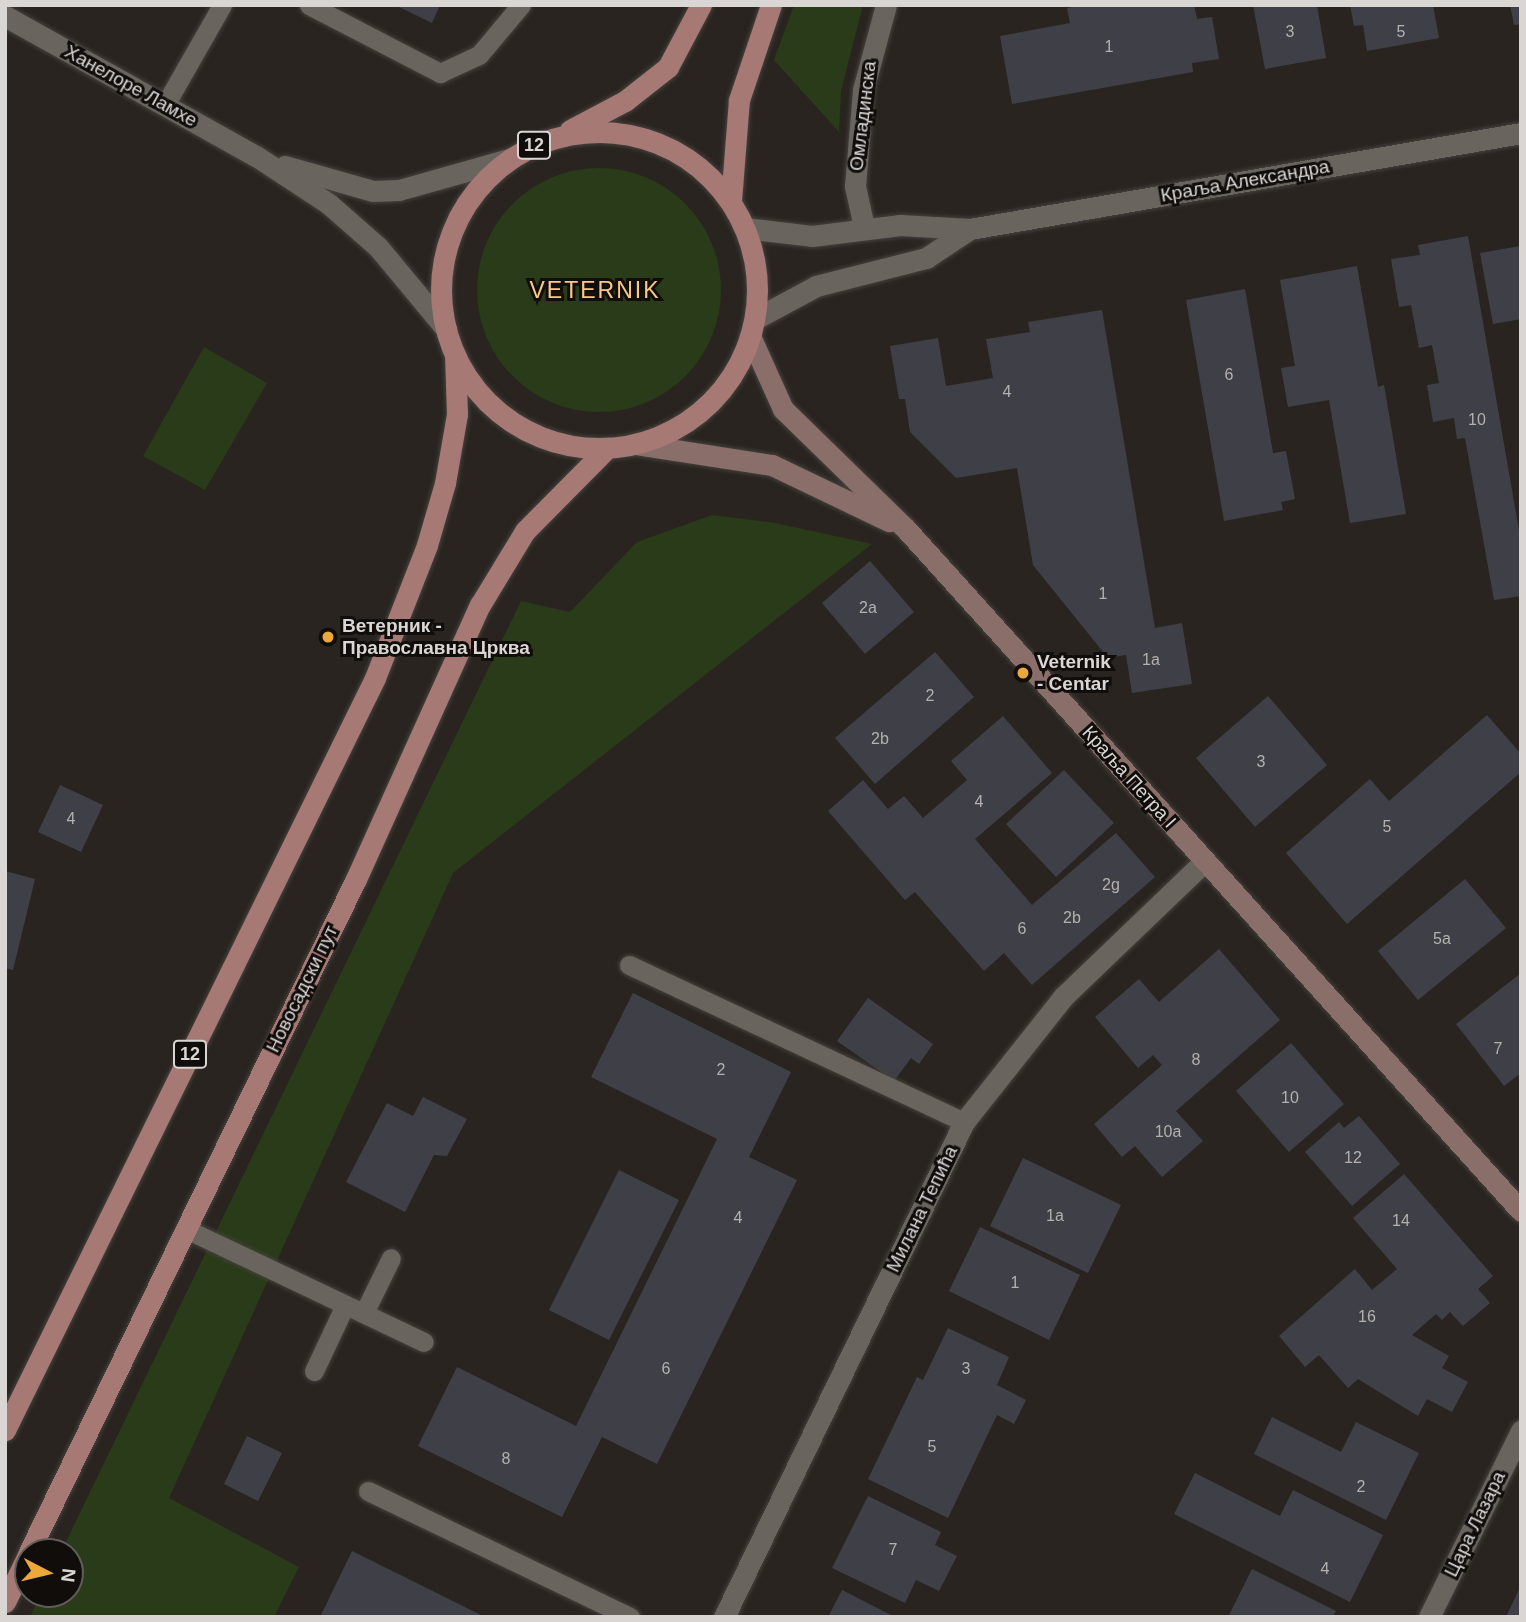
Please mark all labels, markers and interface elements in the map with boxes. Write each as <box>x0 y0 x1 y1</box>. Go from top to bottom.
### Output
house number: 3 <box>1286 22 1294 42</box>
house number: 5 <box>1397 22 1405 42</box>
house number: 1 <box>1105 37 1113 57</box>
street label: Ханелоре Ламхе <box>61 40 201 132</box>
street label: Омладинска <box>845 60 881 172</box>
road number: 12 <box>516 130 552 160</box>
street label: Краља Александра <box>1159 155 1331 207</box>
district label: VETERNIK <box>530 276 660 304</box>
house number: 6 <box>1225 365 1233 385</box>
house number: 4 <box>1003 382 1011 402</box>
house number: 10 <box>1468 410 1486 430</box>
house number: 1 <box>1099 584 1107 604</box>
house number: 2a <box>859 598 877 618</box>
place label: Ветерник - Православна Црква <box>342 615 530 659</box>
marker: Ветерник - Православна Црква <box>320 629 336 645</box>
house number: 1a <box>1142 650 1160 670</box>
place label: Veternik - Centar <box>1037 651 1111 695</box>
marker: Veternik - Centar <box>1015 665 1031 681</box>
house number: 2 <box>926 686 934 706</box>
street label: Краља Петра I <box>1077 721 1181 833</box>
house number: 2b <box>871 729 889 749</box>
house number: 3 <box>1257 752 1265 772</box>
house number: 4 <box>975 792 983 812</box>
house number: 4 <box>67 809 75 829</box>
house number: 5 <box>1383 817 1391 837</box>
house number: 2g <box>1102 875 1120 895</box>
house number: 2b <box>1063 908 1081 928</box>
house number: 6 <box>1018 919 1026 939</box>
street label: Новосадски пут <box>261 922 343 1056</box>
house number: 5a <box>1433 929 1451 949</box>
house number: 7 <box>1494 1039 1502 1059</box>
road number: 12 <box>172 1040 208 1069</box>
house number: 8 <box>1192 1050 1200 1070</box>
house number: 2 <box>717 1060 725 1080</box>
house number: 10 <box>1281 1088 1299 1108</box>
house number: 10a <box>1155 1122 1181 1142</box>
street label: Милана Тепића <box>882 1142 962 1276</box>
house number: 12 <box>1344 1148 1362 1168</box>
house number: 1a <box>1046 1206 1064 1226</box>
house number: 4 <box>734 1208 742 1228</box>
house number: 14 <box>1392 1211 1410 1231</box>
house number: 1 <box>1011 1273 1019 1293</box>
house number: 16 <box>1358 1307 1376 1327</box>
house number: 6 <box>662 1359 670 1379</box>
house number: 3 <box>962 1359 970 1379</box>
house number: 5 <box>928 1437 936 1457</box>
house number: 8 <box>502 1449 510 1469</box>
street label: Цара Лазара <box>1440 1467 1510 1581</box>
house number: 2 <box>1357 1477 1365 1497</box>
north arrow <box>14 1538 84 1608</box>
house number: 7 <box>889 1540 897 1560</box>
house number: 4 <box>1321 1559 1329 1579</box>
text: N <box>57 1567 80 1583</box>

